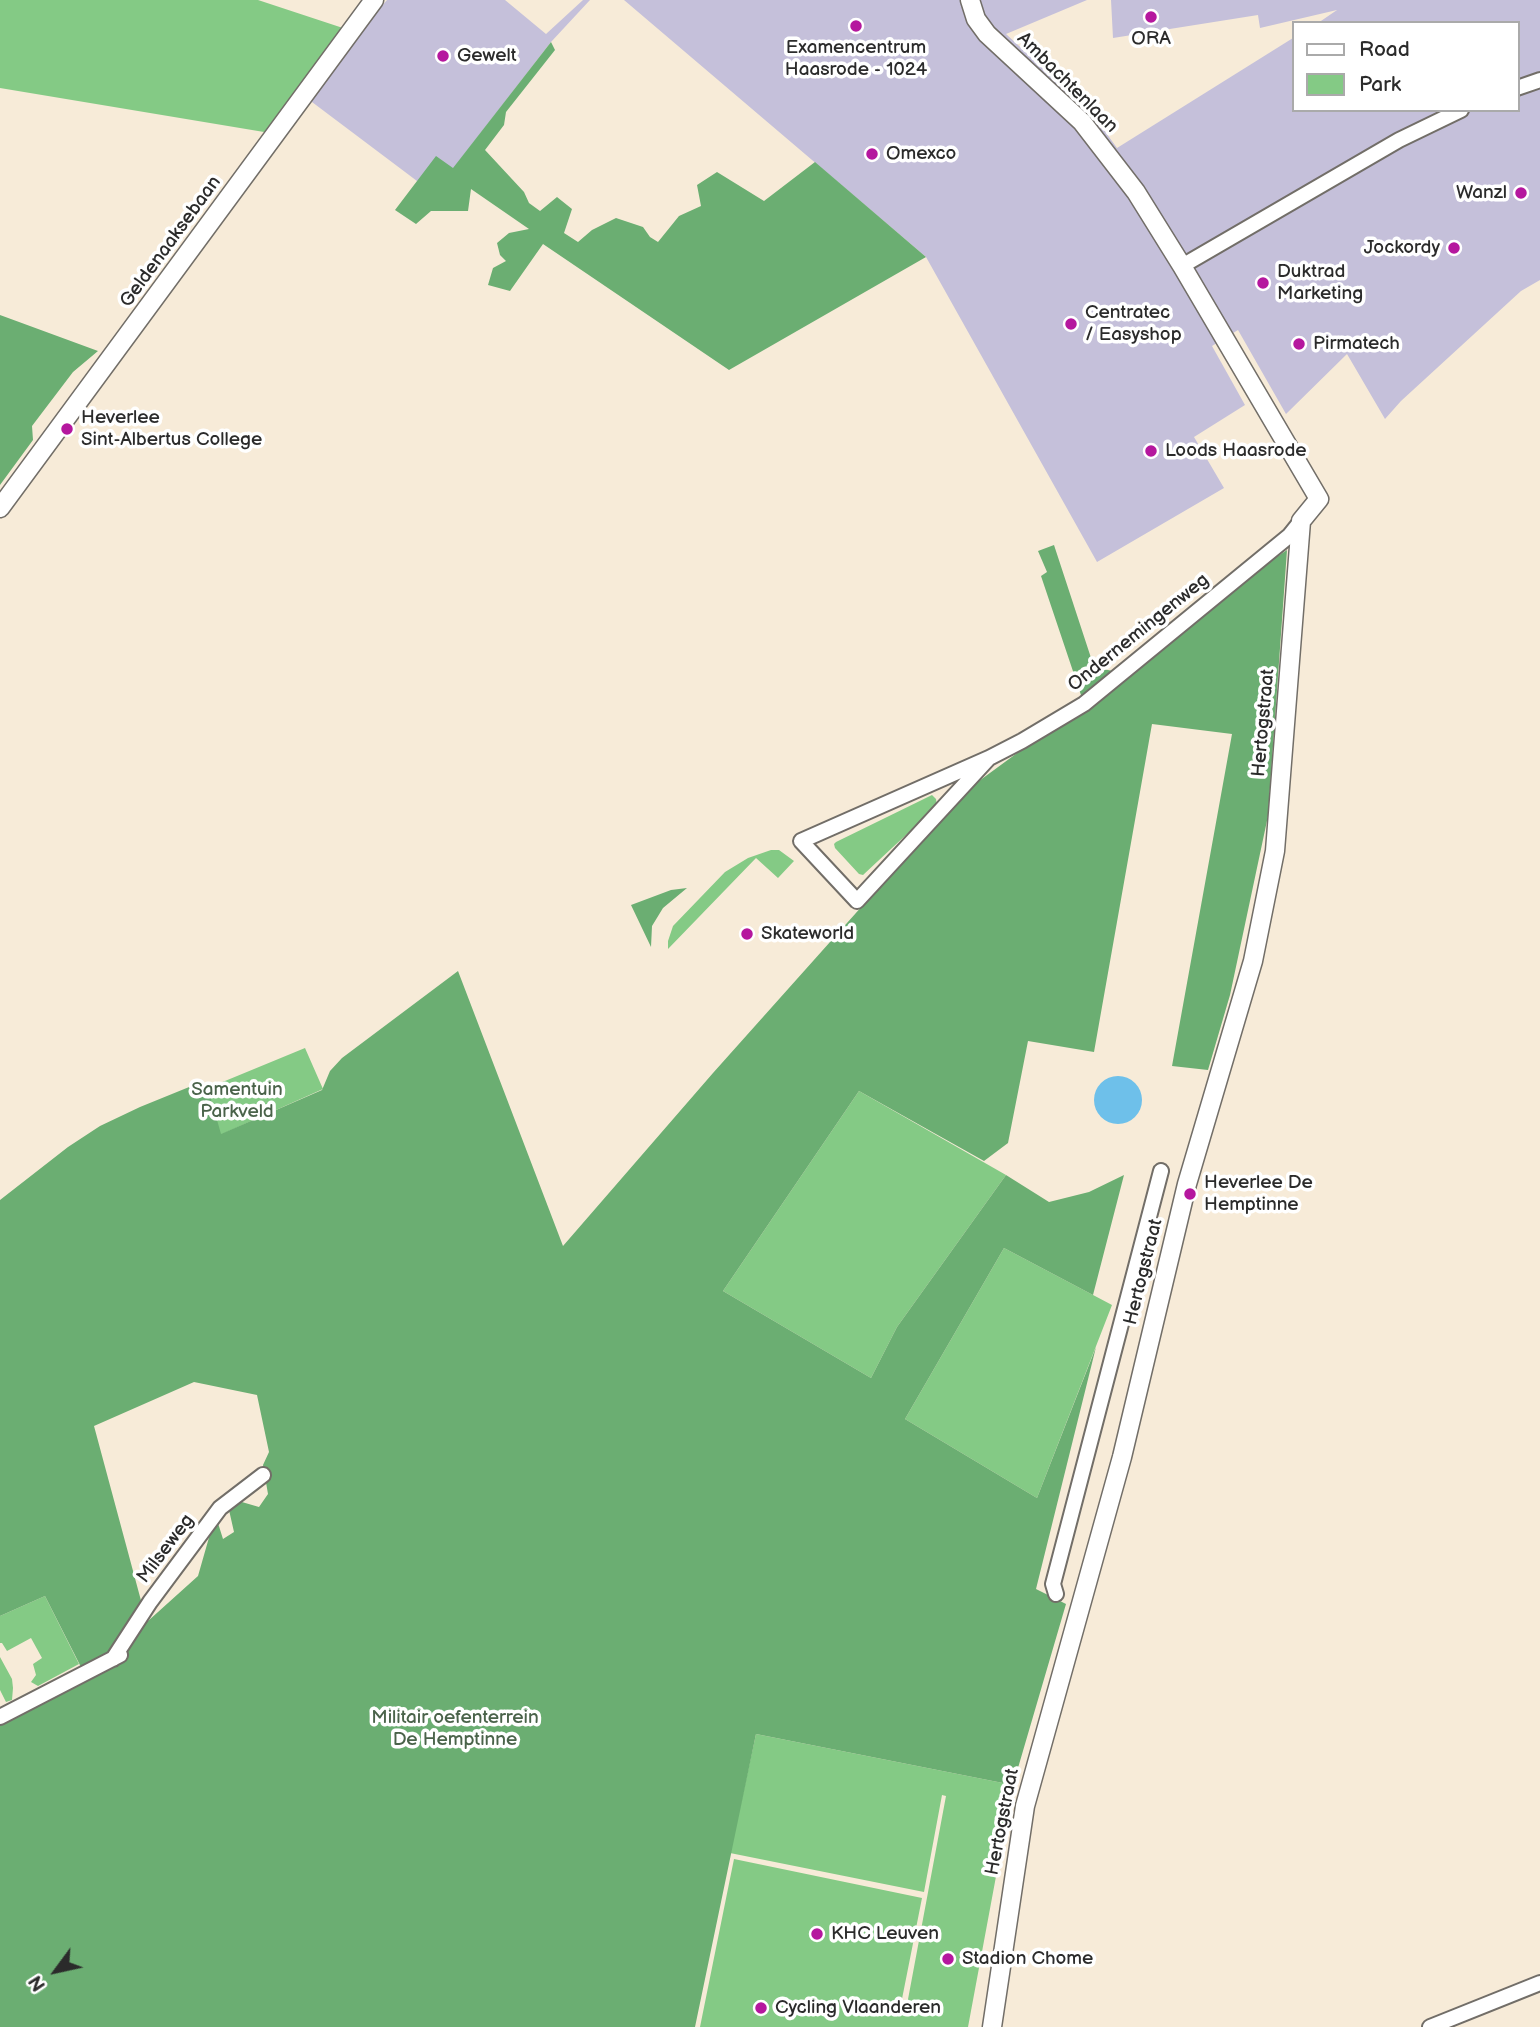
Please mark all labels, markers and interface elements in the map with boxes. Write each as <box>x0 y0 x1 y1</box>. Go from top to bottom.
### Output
marker: ORA <box>1143 9 1159 25</box>
marker: Examencentrum Haasrode - 1024 <box>848 18 864 34</box>
legend <box>1292 21 1519 112</box>
street label: Ambachtenlaan <box>1012 28 1122 138</box>
place label: ORA <box>1131 28 1171 50</box>
place label: Examencentrum Haasrode - 1024 <box>785 37 927 81</box>
text: Road <box>1359 37 1410 62</box>
place label: Gewelt <box>457 45 516 67</box>
marker: Gewelt <box>435 48 451 64</box>
text: Park <box>1359 72 1401 97</box>
place label: Omexco <box>886 143 956 165</box>
marker: Omexco <box>864 146 880 162</box>
street label: Geldenaaksebaan <box>116 172 226 312</box>
place label: Wanzl <box>1456 182 1507 204</box>
marker: Wanzl <box>1513 185 1529 201</box>
place label: Jockordy <box>1364 237 1440 259</box>
marker: Jockordy <box>1446 240 1462 256</box>
place label: Duktrad Marketing <box>1277 261 1363 305</box>
marker: Duktrad Marketing <box>1255 275 1271 291</box>
place label: Centratec / Easyshop <box>1085 302 1182 346</box>
marker: Centratec / Easyshop <box>1063 316 1079 332</box>
place label: Pirmatech <box>1313 333 1400 355</box>
marker: Pirmatech <box>1291 336 1307 352</box>
place label: Heverlee Sint-Albertus College <box>81 407 262 451</box>
marker: Heverlee Sint-Albertus College <box>59 421 75 437</box>
place label: Loods Haasrode <box>1165 440 1307 462</box>
marker: Loods Haasrode <box>1143 443 1159 459</box>
street label: Ondernemingenweg <box>1064 569 1214 697</box>
street label: Hertogstraat <box>1248 668 1280 778</box>
place label: Skateworld <box>761 923 854 945</box>
marker: Skateworld <box>739 926 755 942</box>
park label: Samentuin Parkveld <box>191 1079 283 1123</box>
place label: Heverlee De Hemptinne <box>1204 1172 1313 1216</box>
marker: Heverlee De Hemptinne <box>1182 1186 1198 1202</box>
street label: Hertogstraat <box>1120 1217 1168 1327</box>
street label: Milseweg <box>133 1510 199 1588</box>
park label: Militair oefenterrein De Hemptinne <box>371 1707 539 1751</box>
street label: Hertogstraat <box>981 1767 1025 1877</box>
place label: KHC Leuven <box>831 1923 939 1945</box>
marker: KHC Leuven <box>809 1926 825 1942</box>
north arrow <box>21 1936 91 2006</box>
place label: Stadion Chome <box>962 1948 1093 1970</box>
marker: Stadion Chome <box>940 1951 956 1967</box>
text: N <box>24 1970 52 1995</box>
place label: Cycling Vlaanderen <box>775 1997 941 2019</box>
marker: Cycling Vlaanderen <box>753 2000 769 2016</box>

